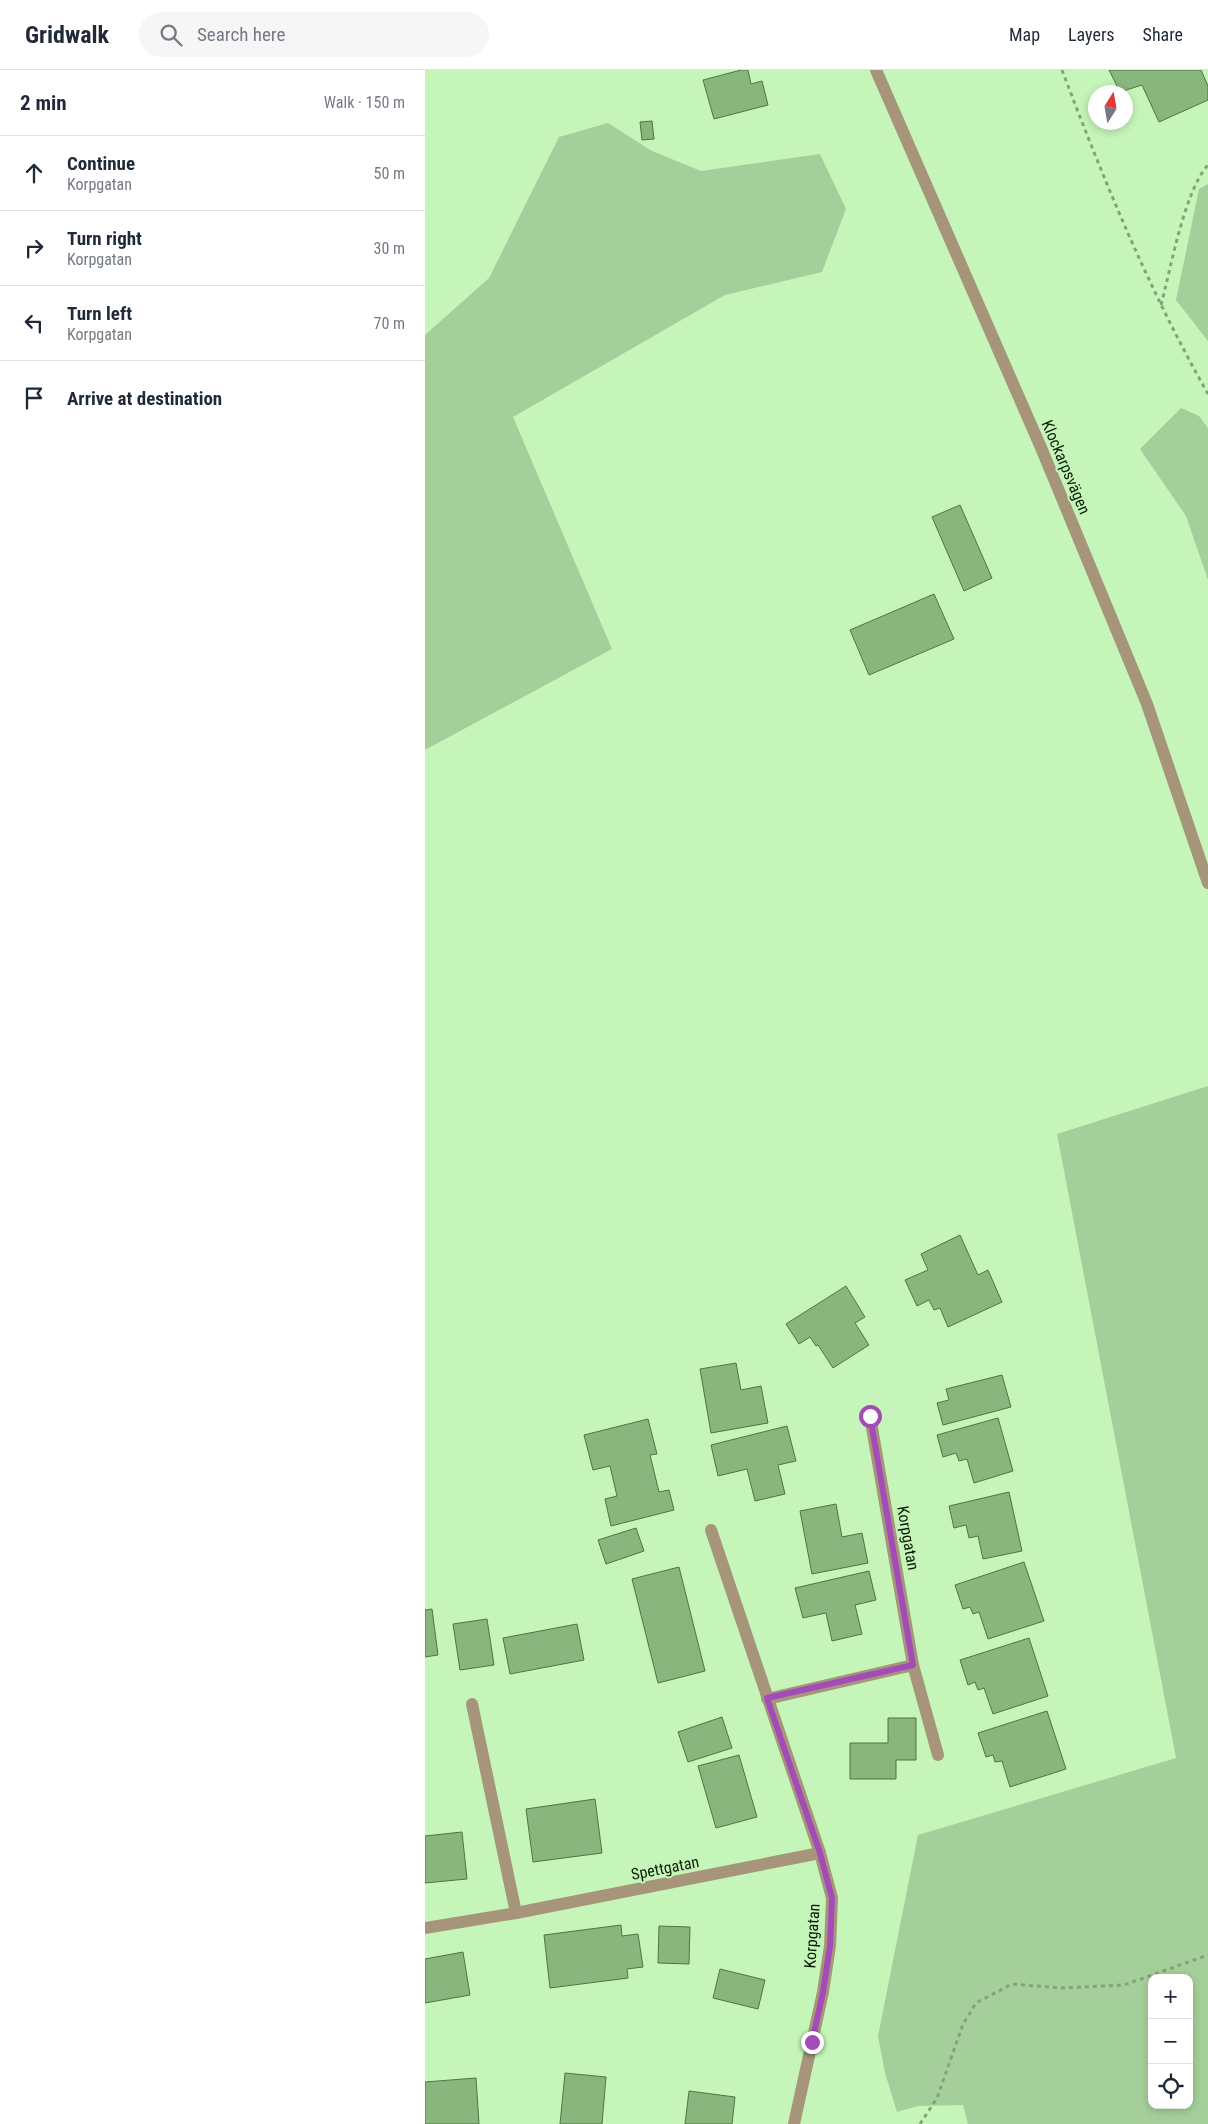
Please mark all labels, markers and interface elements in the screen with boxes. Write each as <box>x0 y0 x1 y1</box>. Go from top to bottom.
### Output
search box <box>139 12 489 57</box>
text: Gridwalk <box>25 21 109 49</box>
icon: search <box>157 21 185 49</box>
text: Search here <box>197 23 285 46</box>
text: Map <box>1009 24 1040 45</box>
text: Layers <box>1068 24 1115 45</box>
text: Share <box>1143 24 1183 45</box>
north arrow <box>1088 85 1133 130</box>
text: 2 min <box>20 91 67 115</box>
text: Walk · 150 m <box>324 93 405 112</box>
text: Continue <box>67 152 135 175</box>
icon: ahead <box>20 159 48 187</box>
text: 50 m <box>373 164 405 183</box>
text: Korpgatan <box>67 175 132 194</box>
text: Turn right <box>67 227 142 250</box>
icon: right <box>20 234 48 262</box>
text: 30 m <box>373 239 405 258</box>
text: Korpgatan <box>67 250 132 269</box>
text: Turn left <box>67 302 132 325</box>
icon: left <box>20 309 48 337</box>
text: 70 m <box>373 314 405 333</box>
text: Korpgatan <box>67 325 132 344</box>
icon: arrive <box>20 384 48 412</box>
text: Arrive at destination <box>67 387 222 410</box>
street label: Klockarpsvägen <box>1038 417 1094 517</box>
route start <box>859 1405 882 1428</box>
street label: Korpgatan <box>893 1504 923 1572</box>
street label: Spettgatan <box>629 1852 701 1884</box>
street label: Korpgatan <box>800 1903 824 1969</box>
map controls <box>1148 1974 1193 2109</box>
button: + <box>1148 1974 1193 2019</box>
button: − <box>1148 2019 1193 2064</box>
route end <box>801 2031 824 2054</box>
button: locate <box>1148 2064 1193 2109</box>

